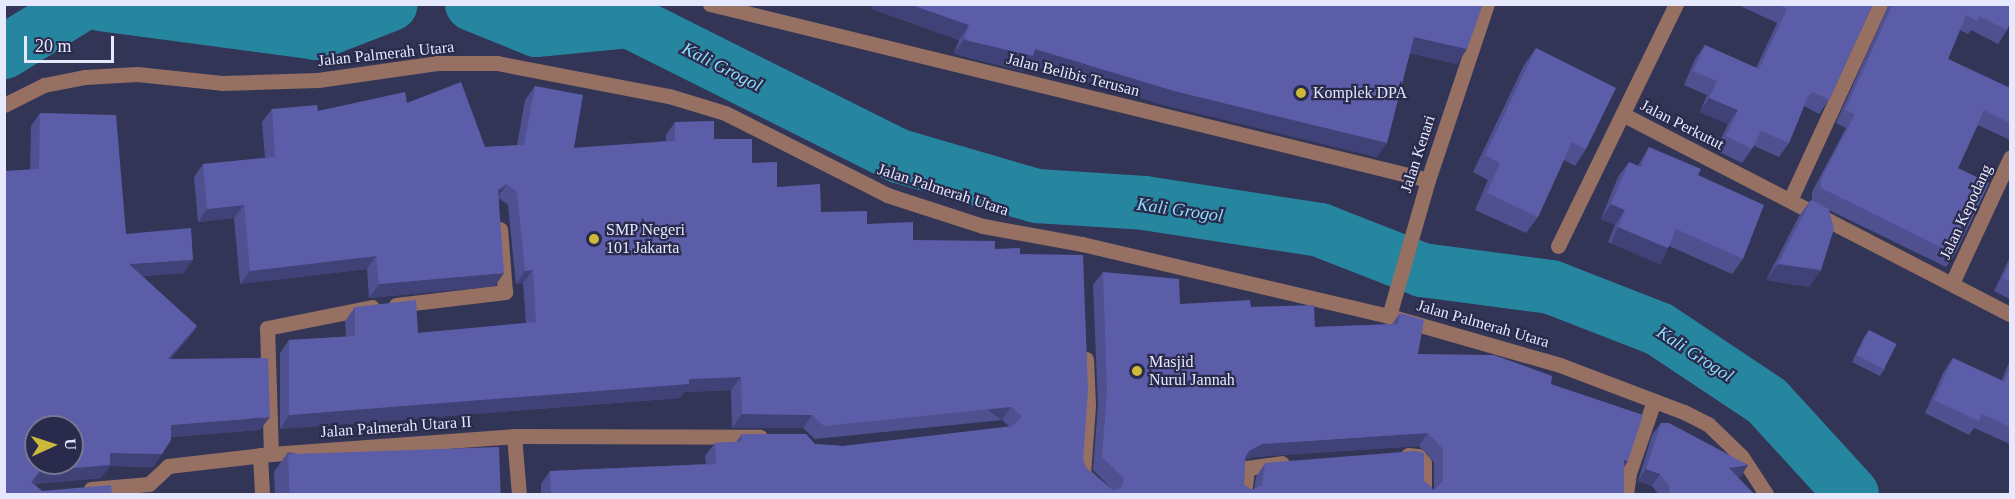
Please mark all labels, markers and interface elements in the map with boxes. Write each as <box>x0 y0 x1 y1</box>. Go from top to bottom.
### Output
scale bar <box>27 24 117 62</box>
text: 20 m <box>35 36 72 56</box>
street label: Jalan Palmerah Utara <box>317 37 455 71</box>
water label: Kali Grogol <box>678 38 766 96</box>
street label: Jalan Belibis Terusan <box>1004 49 1142 101</box>
place label: Komplek DPA <box>1313 83 1407 103</box>
marker: Komplek DPA <box>1294 86 1308 100</box>
street label: Jalan Perkutut <box>1637 96 1727 154</box>
street label: Jalan Kenari <box>1396 113 1440 195</box>
street label: Jalan Palmerah Utara <box>875 160 1011 220</box>
street label: Jalan Kepodang <box>1936 161 1996 263</box>
water label: Kali Grogol <box>1135 193 1225 227</box>
place label: SMP Negeri 101 Jakarta <box>606 220 686 258</box>
marker: SMP Negeri 101 Jakarta <box>587 232 601 246</box>
street label: Jalan Palmerah Utara <box>1415 296 1551 352</box>
water label: Kali Grogol <box>1653 321 1737 387</box>
place label: Masjid Nurul Jannah <box>1149 352 1235 390</box>
marker: Masjid Nurul Jannah <box>1130 364 1144 378</box>
street label: Jalan Palmerah Utara II <box>320 412 472 442</box>
north arrow <box>24 415 84 475</box>
text: U <box>62 438 79 450</box>

